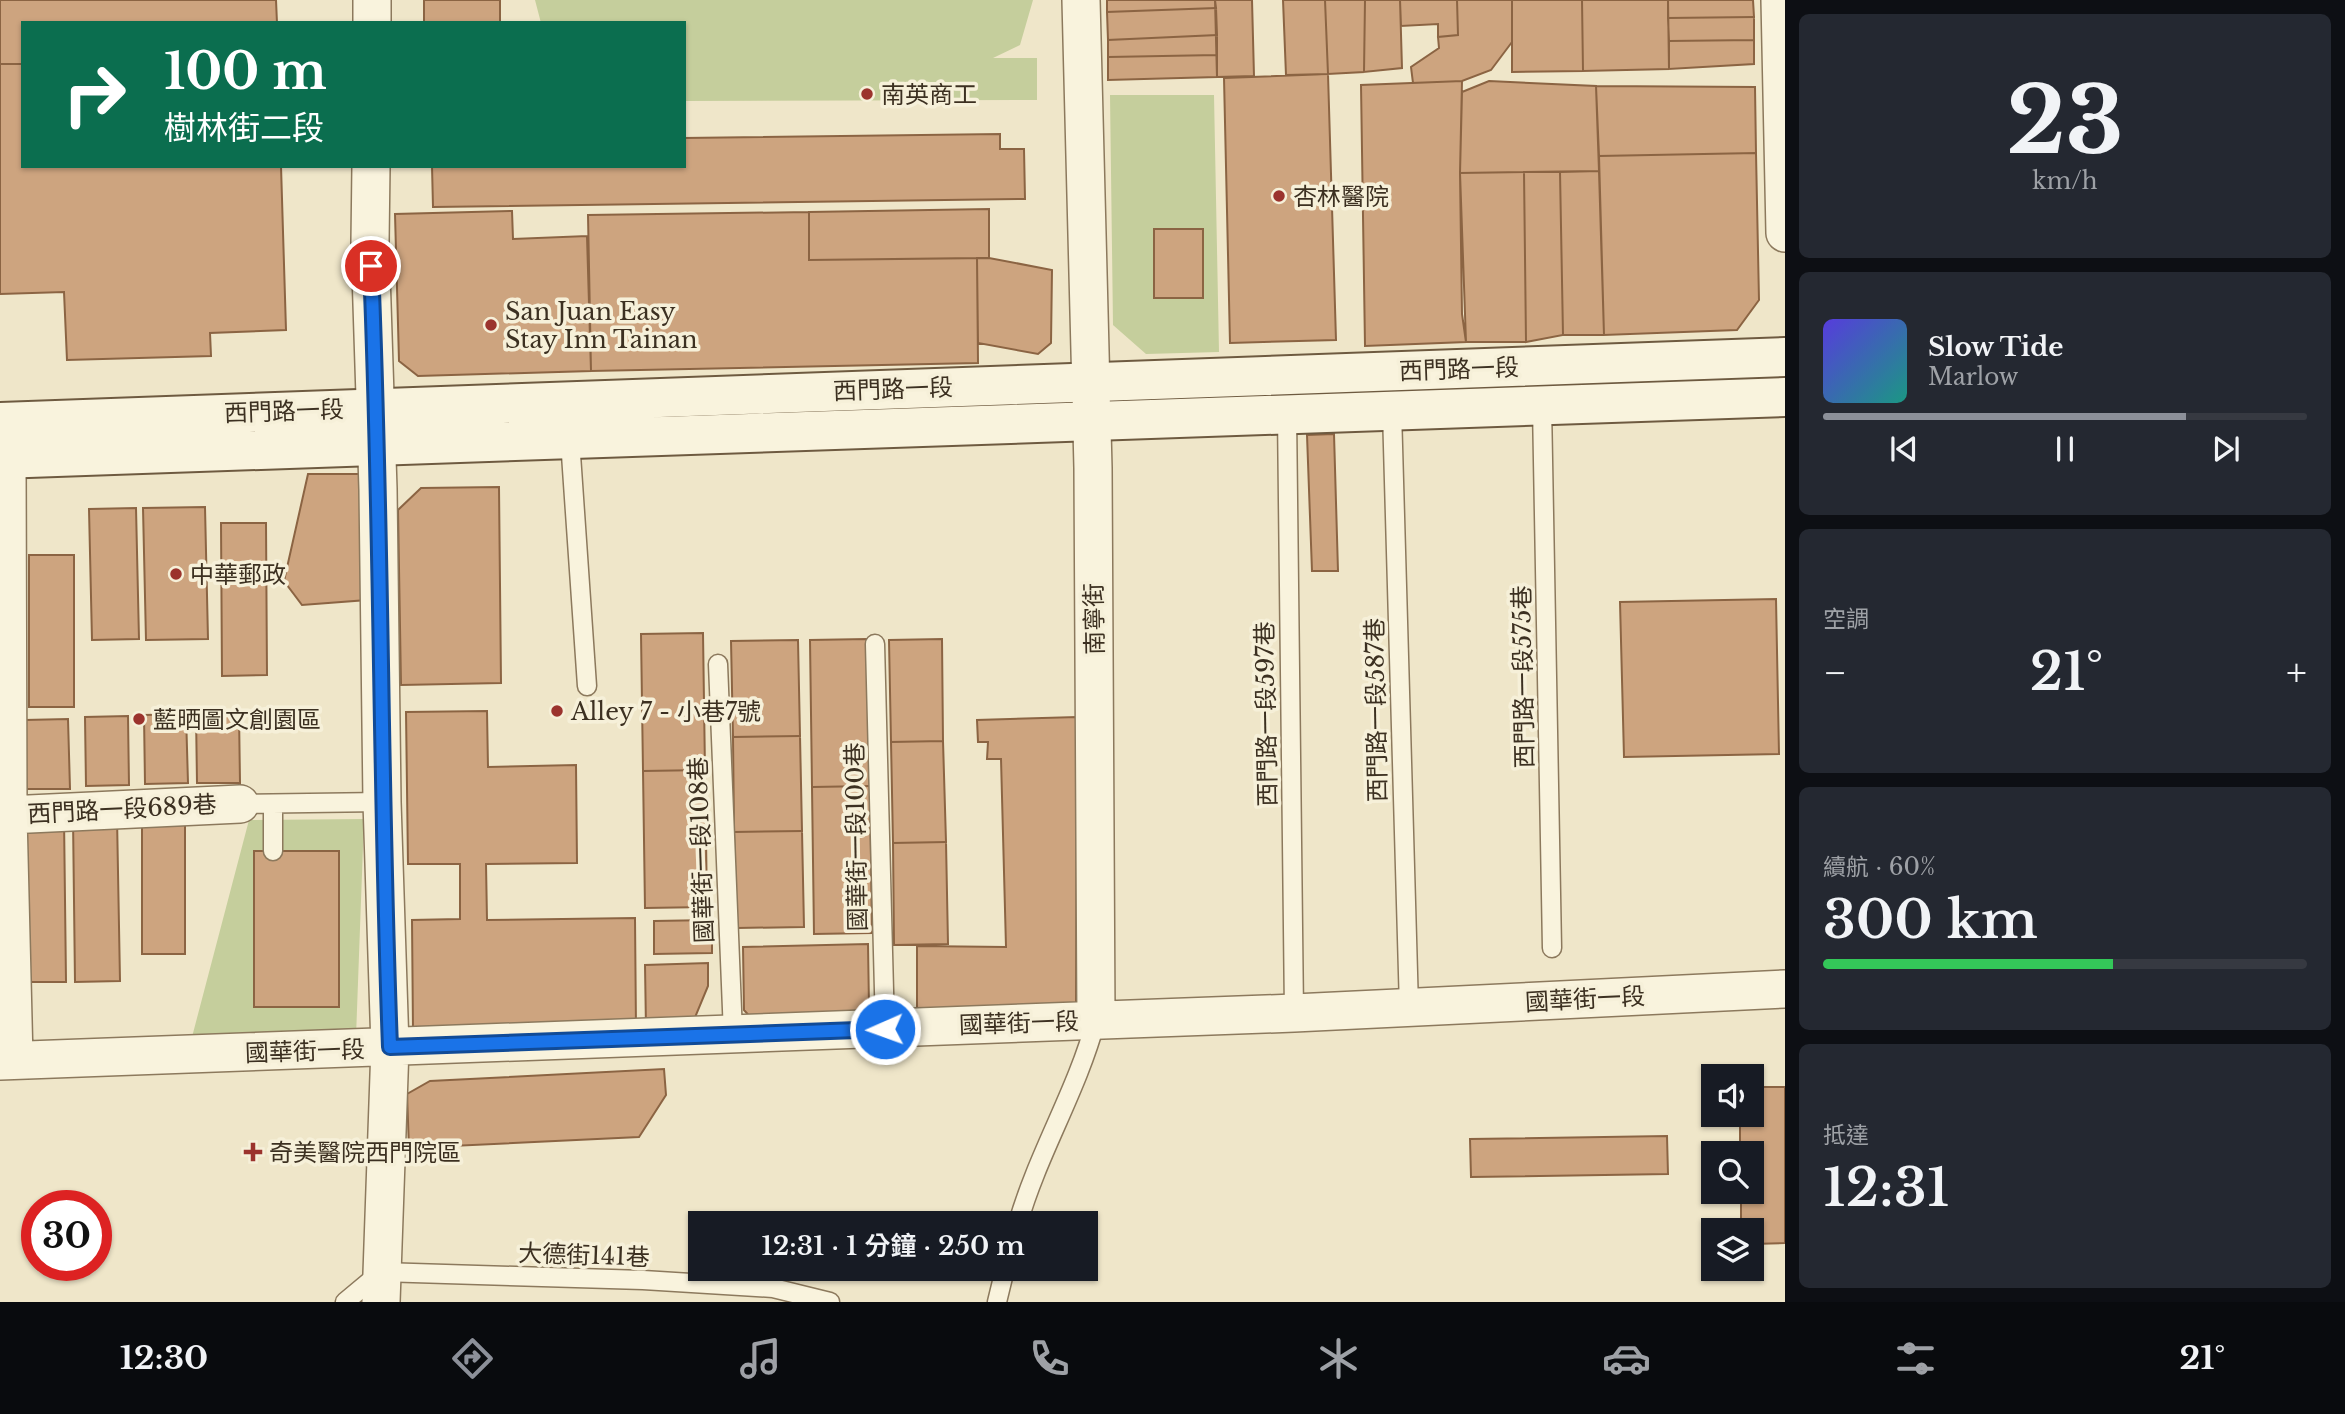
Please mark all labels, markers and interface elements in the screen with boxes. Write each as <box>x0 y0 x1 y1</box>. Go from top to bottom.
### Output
text: 100 m <box>164 41 327 102</box>
icon: right <box>49 49 140 140</box>
text: 23 <box>2006 65 2124 178</box>
place label: 南英商工 <box>881 80 977 109</box>
marker: 南英商工 <box>859 86 875 102</box>
text: 樹林街二段 <box>164 108 324 148</box>
text: km/h <box>2032 167 2098 195</box>
place label: 杏林醫院 <box>1293 182 1389 211</box>
marker: 杏林醫院 <box>1271 188 1287 204</box>
pin <box>341 236 401 296</box>
icon: arrive <box>352 247 390 285</box>
place label: San Juan Easy Stay Inn Tainan <box>505 297 698 354</box>
marker: San Juan Easy Stay Inn Tainan <box>483 317 499 333</box>
text: Slow Tide <box>1928 331 2064 363</box>
street label: 西門路一段 <box>1399 352 1519 386</box>
text: Marlow <box>1928 363 2018 391</box>
street label: 西門路一段 <box>833 372 953 406</box>
street label: 西門路一段 <box>224 394 344 428</box>
icon: previous <box>1885 430 1923 468</box>
icon: pause <box>2046 430 2084 468</box>
icon: next <box>2207 430 2245 468</box>
place label: 中華郵政 <box>190 560 286 589</box>
marker: 中華郵政 <box>168 566 184 582</box>
street label: 南寧街 <box>1079 583 1109 655</box>
street label: 西門路一段575巷 <box>1507 585 1539 769</box>
text: 空調 <box>1823 605 1869 633</box>
street label: 西門路一段587巷 <box>1360 618 1392 802</box>
street label: 西門路一段597巷 <box>1250 621 1282 807</box>
text: 21° <box>2030 640 2103 704</box>
text: − <box>1823 649 1847 696</box>
text: + <box>2286 649 2307 696</box>
place label: Alley 7 - 小巷7號 <box>570 697 761 726</box>
marker: Alley 7 - 小巷7號 <box>549 703 565 719</box>
place label: 藍晒圖文創園區 <box>153 705 321 734</box>
marker: 藍晒圖文創園區 <box>131 711 147 727</box>
street label: 國華街一段100巷 <box>840 742 872 932</box>
street label: 國華街一段108巷 <box>683 756 719 944</box>
street label: 西門路一段689巷 <box>27 790 217 828</box>
text: 續航 · 60% <box>1823 853 1935 881</box>
text: 300 km <box>1823 888 2038 952</box>
street label: 國華街一段 <box>1524 981 1646 1017</box>
position arrow <box>848 992 922 1066</box>
street label: 國華街一段 <box>959 1006 1079 1040</box>
street label: 國華街一段 <box>245 1034 365 1068</box>
map controls <box>1701 1064 1764 1281</box>
button: sound <box>1701 1064 1764 1127</box>
text: 抵達 <box>1823 1121 1869 1149</box>
place label: 奇美醫院西門院區 <box>269 1138 461 1167</box>
button: search <box>1701 1141 1764 1204</box>
marker: 奇美醫院西門院區 <box>243 1142 263 1162</box>
text: 12:31 <box>1823 1156 1949 1220</box>
speed limit sign: 30 <box>21 1190 112 1281</box>
button: layers <box>1701 1218 1764 1281</box>
text: 12:31 · 1 分鐘 · 250 m <box>761 1230 1025 1262</box>
street label: 大德街141巷 <box>518 1238 650 1272</box>
icon: directions <box>448 1334 497 1383</box>
icon: music <box>736 1334 785 1383</box>
icon: phone <box>1025 1334 1074 1383</box>
icon: climate <box>1314 1334 1363 1383</box>
icon: car <box>1602 1334 1651 1383</box>
icon: filters <box>1891 1334 1940 1383</box>
text: 12:30 <box>120 1338 208 1378</box>
text: 21° <box>2180 1338 2225 1378</box>

